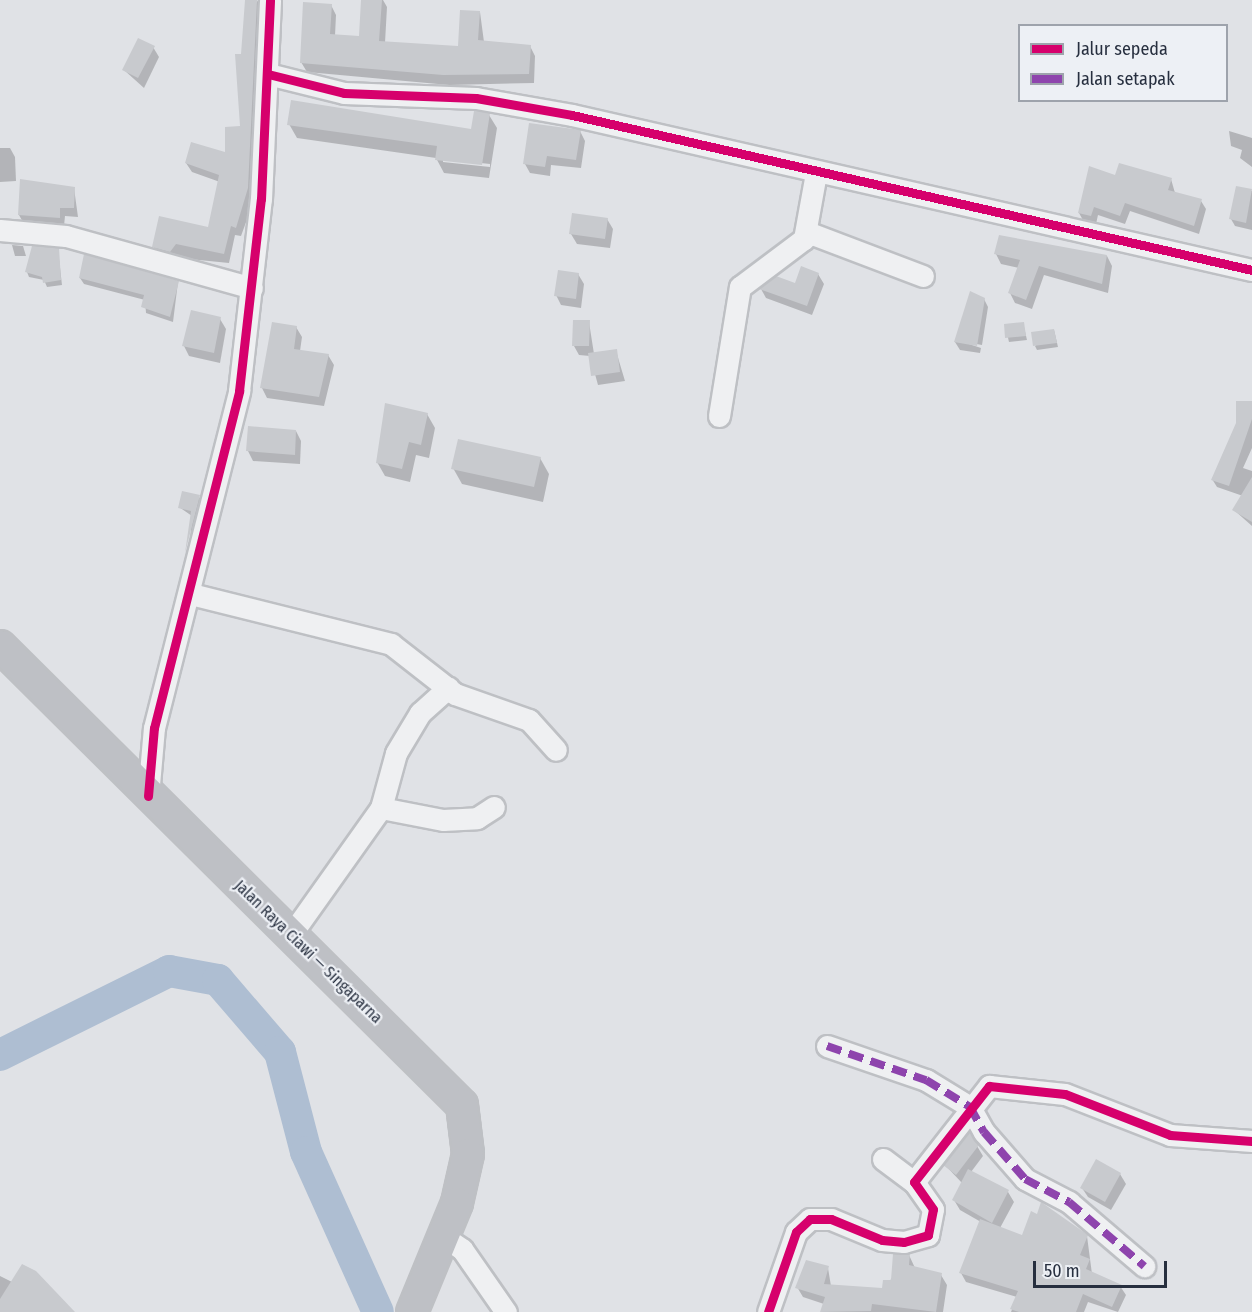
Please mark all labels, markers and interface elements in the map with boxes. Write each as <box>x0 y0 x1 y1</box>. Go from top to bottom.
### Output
legend <box>1018 24 1228 102</box>
text: Jalur sepeda <box>1076 38 1168 60</box>
text: Jalan setapak <box>1076 68 1175 90</box>
street label: Jalan Raya Ciawi — Singaparna <box>230 876 386 1028</box>
scale bar <box>1036 1249 1170 1287</box>
text: 50 m <box>1044 1260 1080 1282</box>

